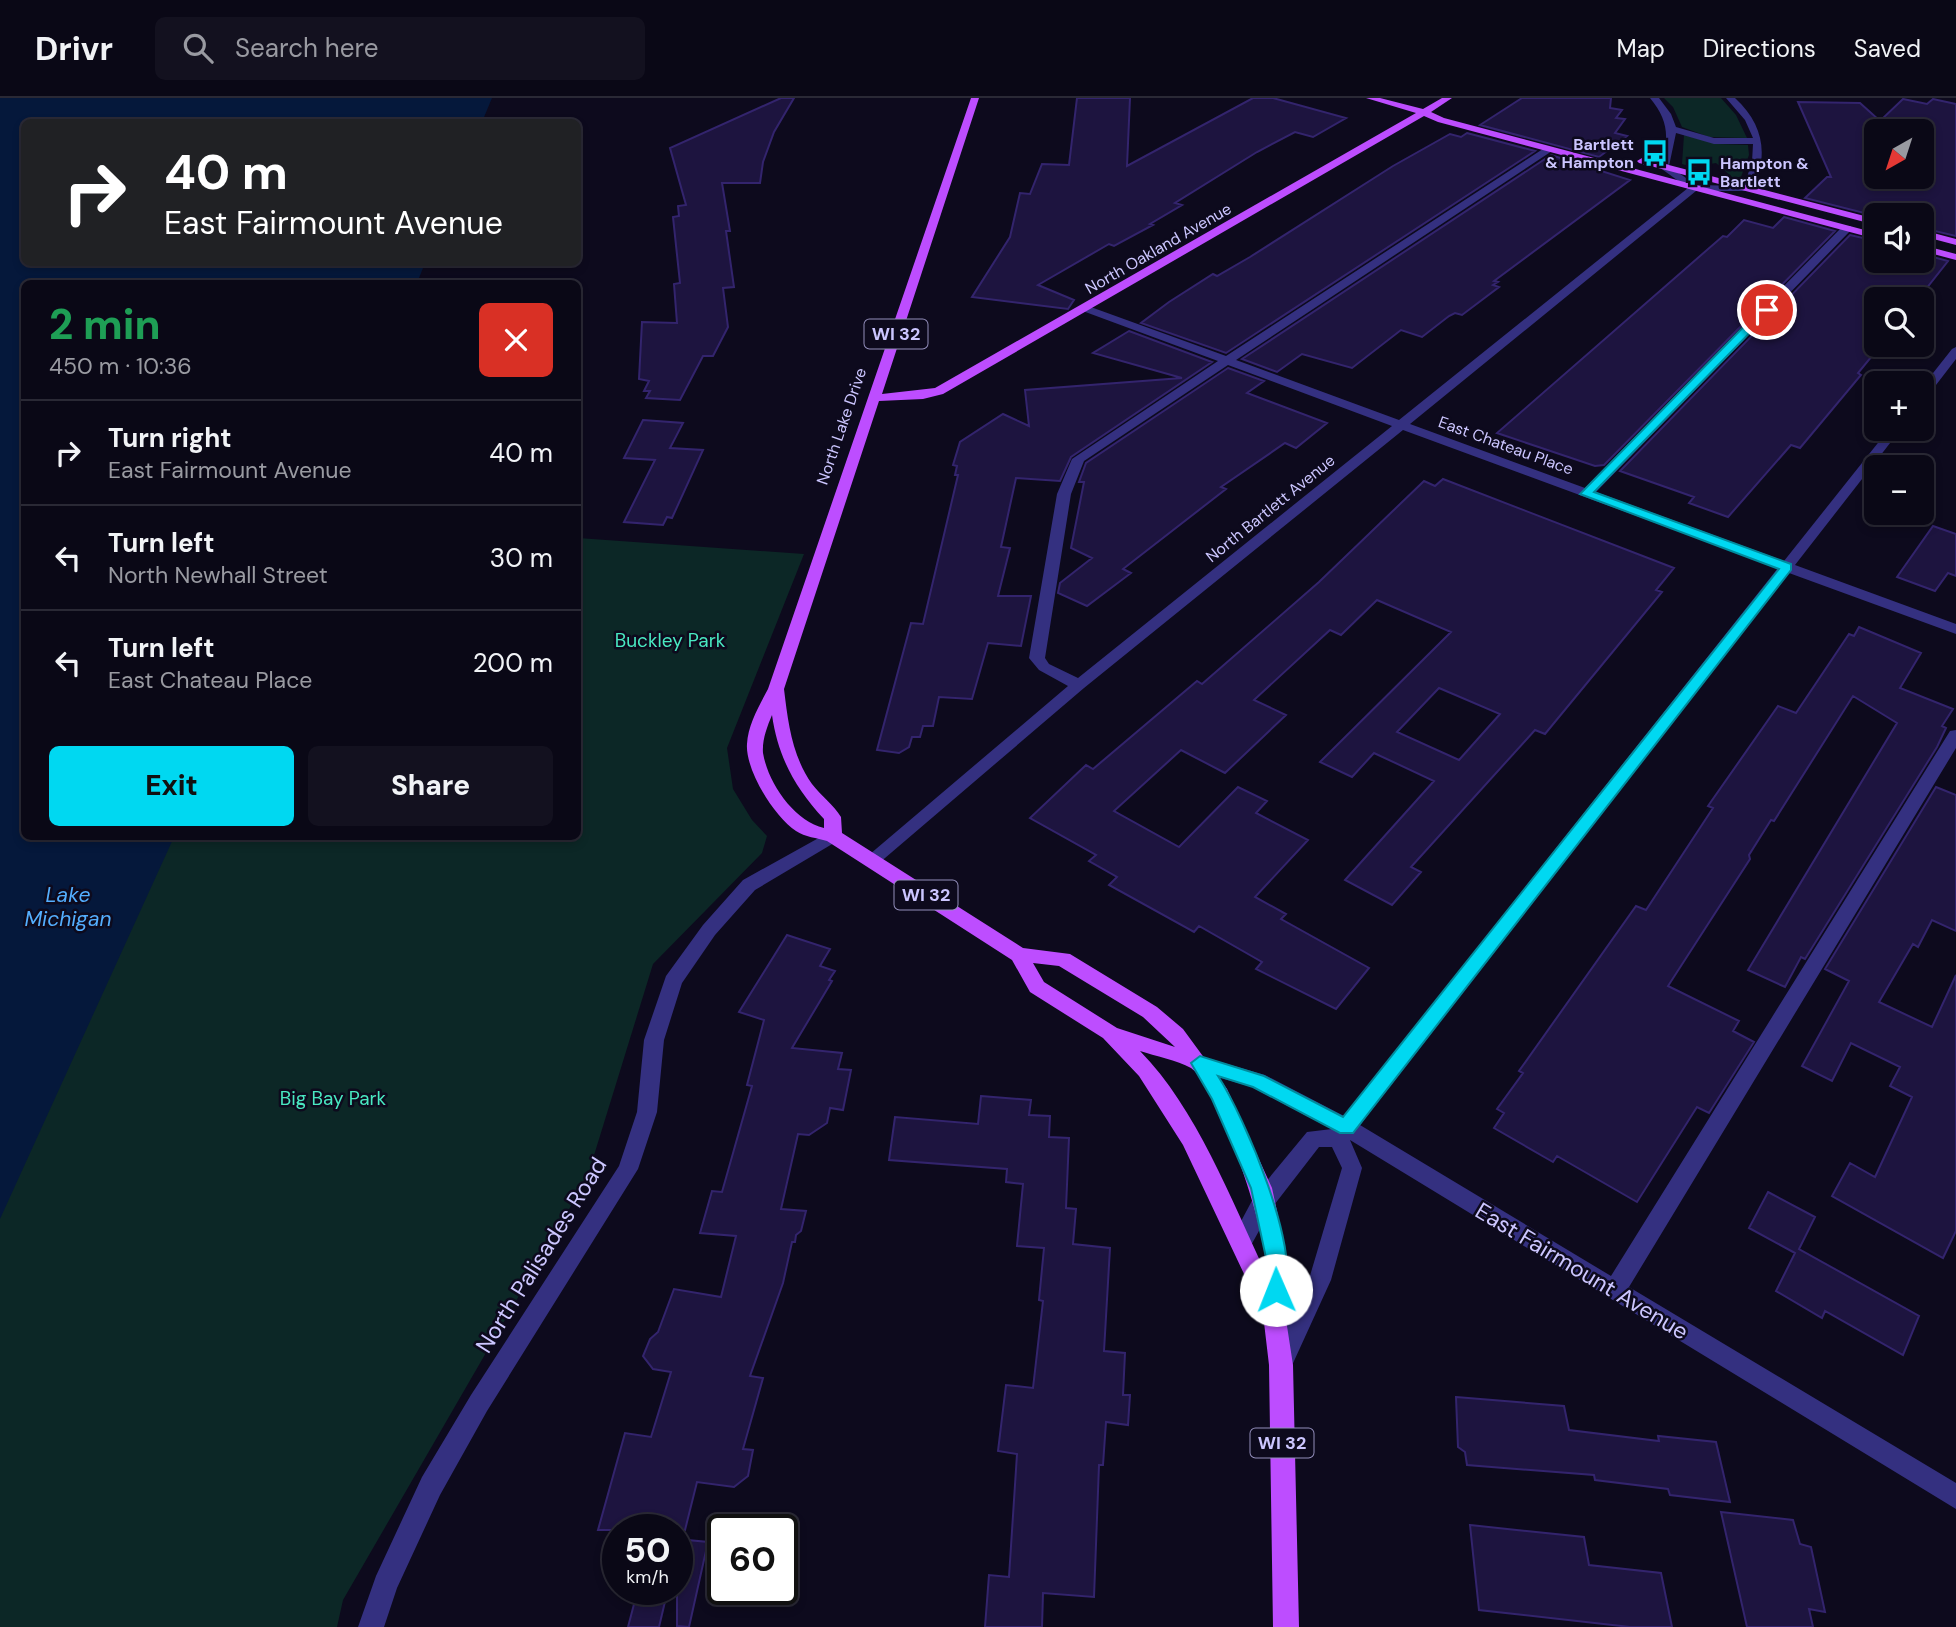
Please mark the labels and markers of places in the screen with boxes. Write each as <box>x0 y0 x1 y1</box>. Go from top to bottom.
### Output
place label: Bartlett & Hampton <box>1545 134 1634 173</box>
bus stop icon: Bartlett & Hampton <box>1640 138 1670 168</box>
place label: Hampton & Bartlett <box>1720 153 1809 192</box>
bus stop icon: Hampton & Bartlett <box>1684 157 1714 187</box>
pin <box>1737 280 1797 340</box>

